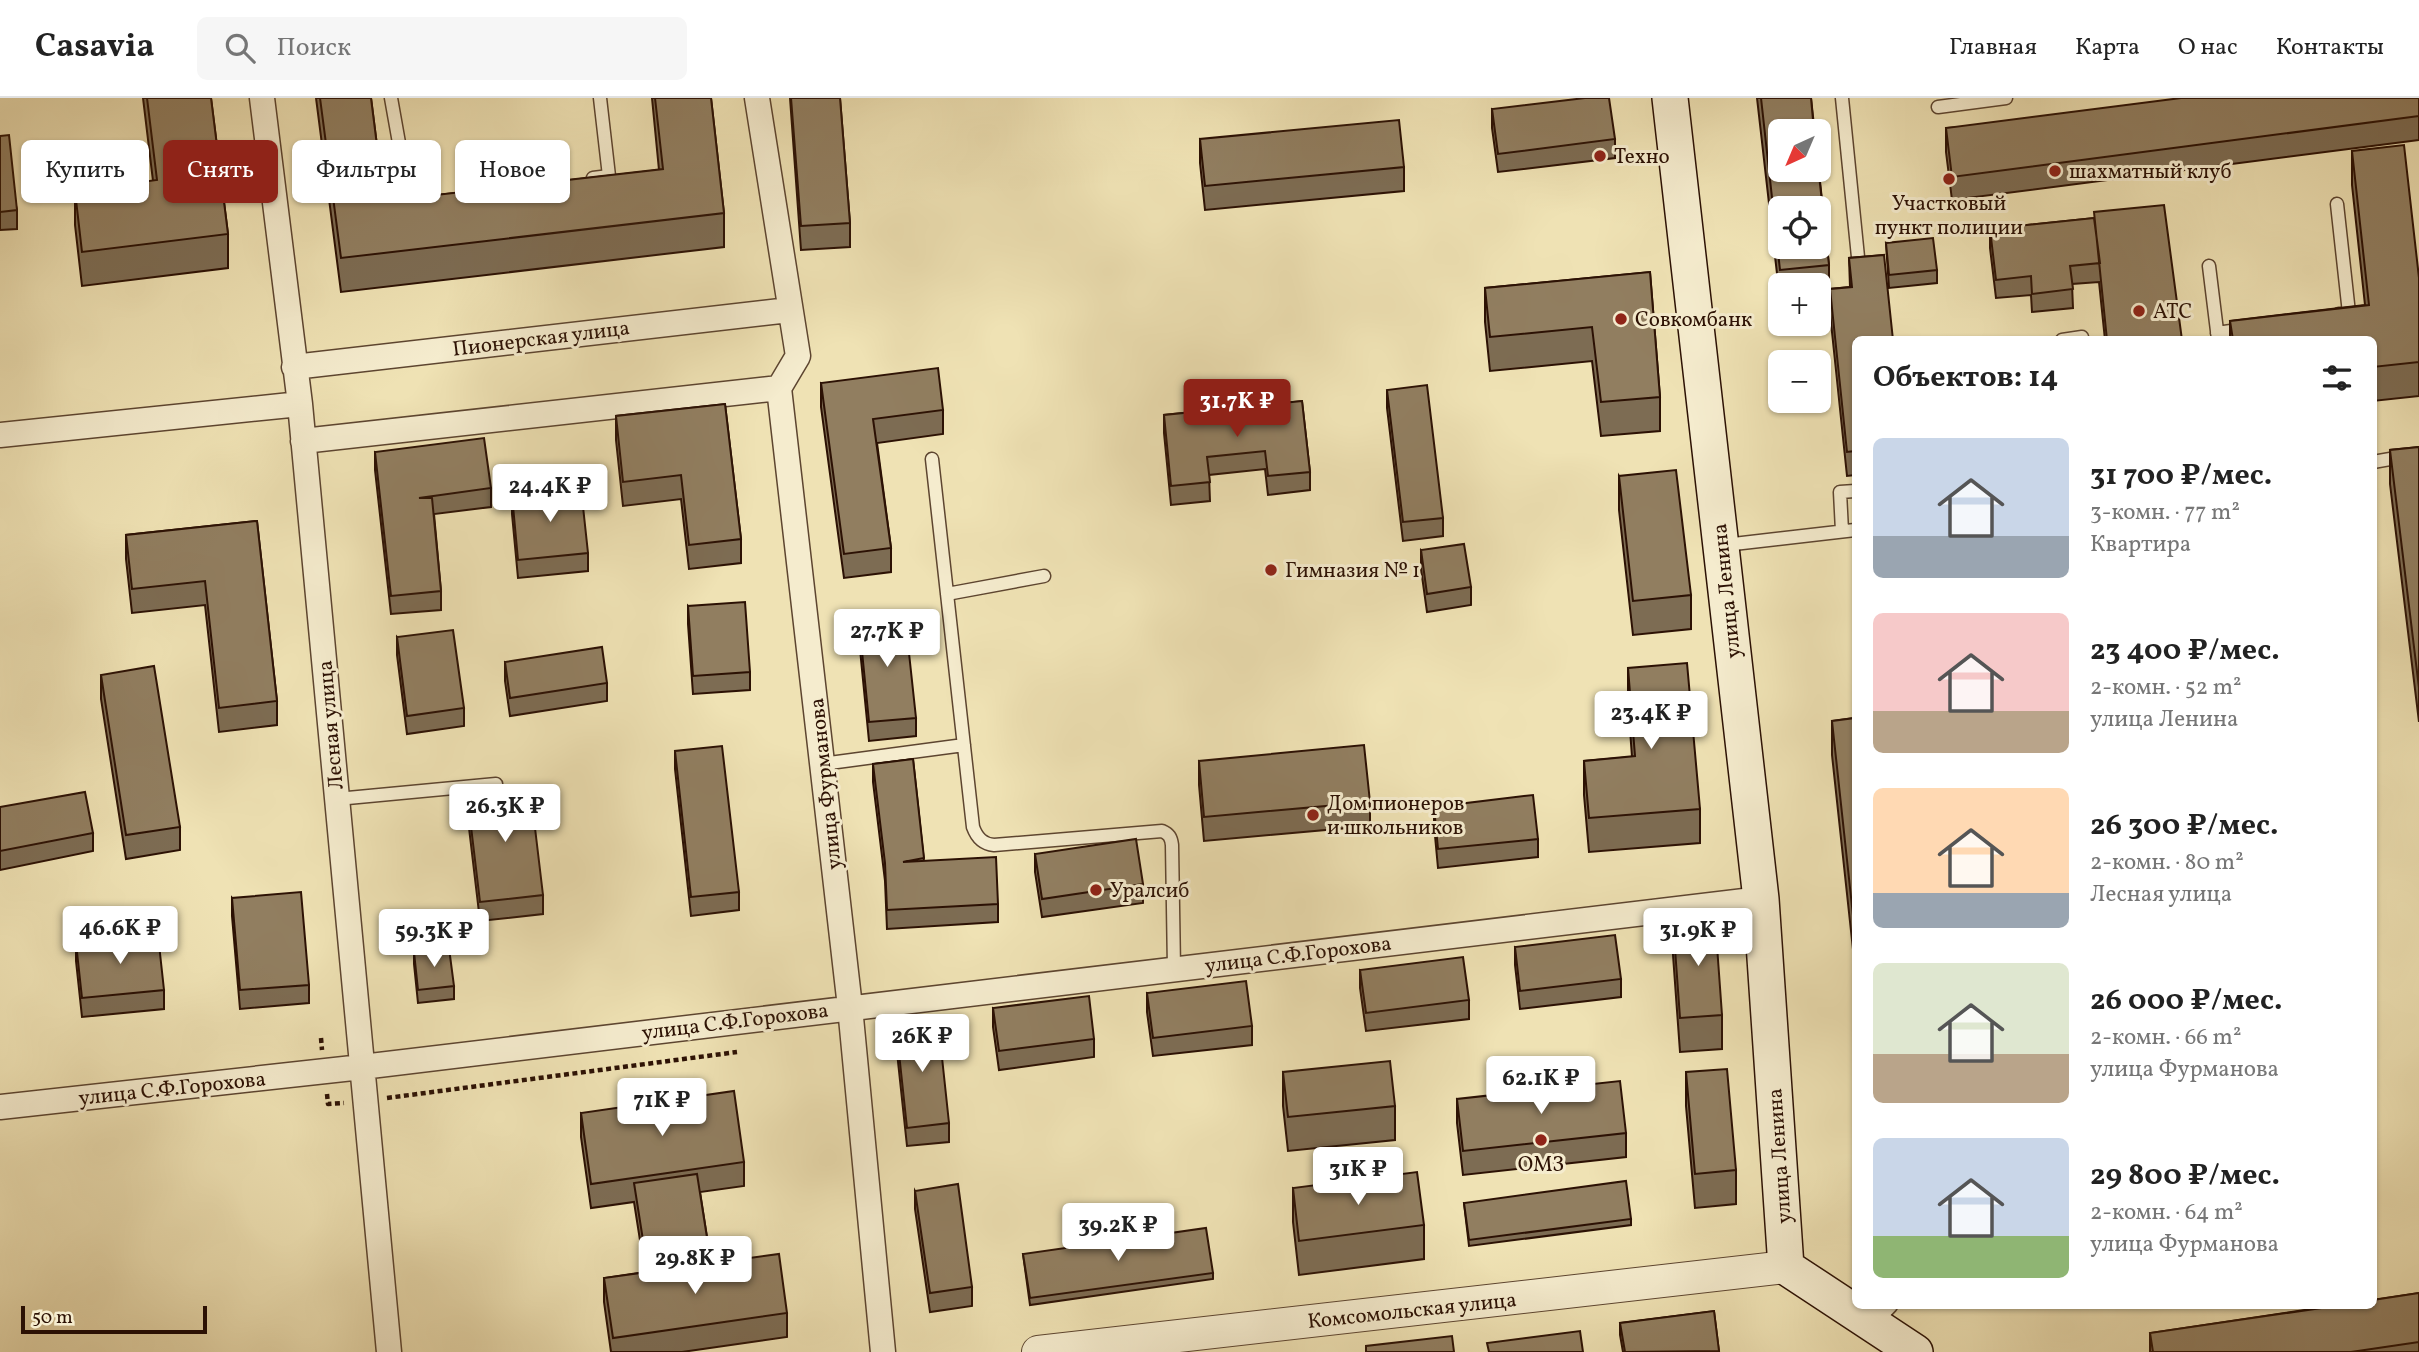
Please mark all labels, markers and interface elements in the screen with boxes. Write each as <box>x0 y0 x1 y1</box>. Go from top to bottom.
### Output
search box <box>197 17 687 80</box>
text: Casavia <box>35 25 155 71</box>
icon: search <box>221 29 259 67</box>
text: Поиск <box>277 30 351 66</box>
text: Главная <box>1949 31 2037 65</box>
text: Карта <box>2075 31 2140 65</box>
text: О нас <box>2178 31 2238 65</box>
text: Контакты <box>2276 31 2384 65</box>
north arrow <box>1768 119 1830 182</box>
map controls <box>1768 119 1831 413</box>
chip: Купить <box>21 140 149 203</box>
chip: Снять <box>163 140 278 203</box>
chip: Фильтры <box>292 140 441 203</box>
chip: Новое <box>455 140 570 203</box>
place label: Техно <box>1614 143 1670 172</box>
marker: Техно <box>1592 148 1608 164</box>
place label: шахматный клуб <box>2069 158 2232 187</box>
marker: шахматный клуб <box>2047 163 2063 179</box>
marker: Участковый пункт полиции <box>1941 171 1957 187</box>
place label: Участковый пункт полиции <box>1875 190 2023 243</box>
button: locate <box>1768 196 1831 259</box>
button: + <box>1768 273 1831 336</box>
place label: АТС <box>2153 298 2192 327</box>
marker: АТС <box>2131 303 2147 319</box>
place label: Совкомбанк <box>1635 306 1752 335</box>
marker: Совкомбанк <box>1613 311 1629 327</box>
street label: Пионерская улица <box>451 314 631 365</box>
button: − <box>1768 350 1831 413</box>
text: Объектов: 14 <box>1873 357 2058 399</box>
icon: filters <box>2318 359 2356 397</box>
pin: 31.7K ₽ <box>1172 380 1302 439</box>
text: 31.7K ₽ <box>1200 386 1274 418</box>
text: 31 700 ₽/мес. <box>2090 455 2272 497</box>
pin: 24.4K ₽ <box>485 464 615 524</box>
icon: home <box>1929 466 2013 550</box>
text: 24.4K ₽ <box>508 471 592 503</box>
text: 3-комн. · 77 m² <box>2090 497 2240 529</box>
street label: улица Ленина <box>1706 522 1749 660</box>
text: Квартира <box>2090 529 2191 561</box>
place label: Гимназия № 1 <box>1285 557 1420 586</box>
marker: Гимназия № 1 <box>1263 562 1279 578</box>
pin: 27.7K ₽ <box>822 610 952 669</box>
text: 27.7K ₽ <box>850 616 924 648</box>
text: 23 400 ₽/мес. <box>2090 630 2280 672</box>
icon: home <box>1929 641 2013 725</box>
street label: Лесная улица <box>311 659 352 791</box>
text: 2-комн. · 52 m² <box>2090 672 2242 704</box>
pin: 23.4K ₽ <box>1586 692 1716 751</box>
street label: улица Фурманова <box>803 697 850 871</box>
text: 23.4K ₽ <box>1611 698 1691 730</box>
text: улица Ленина <box>2090 704 2239 736</box>
pin: 26.3K ₽ <box>440 784 570 844</box>
place label: Дом пионеров и школьников <box>1327 790 1464 843</box>
text: 26.3K ₽ <box>465 791 545 823</box>
text: 26 300 ₽/мес. <box>2090 805 2279 847</box>
marker: Дом пионеров и школьников <box>1305 807 1321 823</box>
icon: home <box>1929 816 2013 900</box>
text: 2-комн. · 80 m² <box>2090 847 2244 879</box>
place label: Уралсиб <box>1110 877 1189 906</box>
text: Лесная улица <box>2090 879 2232 911</box>
marker: Уралсиб <box>1088 882 1104 898</box>
pin: 46.6K ₽ <box>55 906 185 966</box>
pin: 31.9K ₽ <box>1633 908 1763 968</box>
pin: 59.3K ₽ <box>369 910 499 969</box>
text: 46.6K ₽ <box>79 913 161 945</box>
text: 31.9K ₽ <box>1659 915 1737 947</box>
text: 59.3K ₽ <box>395 916 473 948</box>
street label: улица С.Ф.Горохова <box>1203 930 1393 981</box>
text: 26 000 ₽/мес. <box>2090 980 2282 1022</box>
icon: home <box>1929 991 2013 1075</box>
street label: улица С.Ф.Горохова <box>640 997 830 1048</box>
pin: 26K ₽ <box>873 1014 971 1074</box>
text: 26K ₽ <box>891 1021 953 1053</box>
text: 2-комн. · 66 m² <box>2090 1022 2241 1054</box>
text: улица Фурманова <box>2090 1054 2279 1086</box>
pin: 62.1K ₽ <box>1476 1056 1606 1116</box>
text: 62.1K ₽ <box>1502 1063 1580 1095</box>
street label: улица С.Ф.Горохова <box>77 1065 267 1114</box>
pin: 71K ₽ <box>613 1079 711 1138</box>
text: 71K ₽ <box>633 1085 691 1117</box>
street label: улица Ленина <box>1761 1087 1800 1225</box>
marker: ОМЗ <box>1533 1132 1549 1148</box>
pin: 31K ₽ <box>1309 1148 1407 1207</box>
place label: ОМЗ <box>1518 1151 1564 1180</box>
text: 31K ₽ <box>1329 1154 1387 1186</box>
text: 29 800 ₽/мес. <box>2090 1155 2280 1197</box>
icon: home <box>1929 1166 2013 1250</box>
text: 2-комн. · 64 m² <box>2090 1197 2243 1229</box>
pin: 39.2K ₽ <box>1053 1204 1183 1263</box>
text: 39.2K ₽ <box>1078 1210 1158 1242</box>
text: улица Фурманова <box>2090 1229 2279 1261</box>
pin: 29.8K ₽ <box>630 1236 760 1296</box>
text: 29.8K ₽ <box>655 1243 735 1275</box>
street label: Комсомольская улица <box>1306 1286 1518 1337</box>
scale bar <box>21 1303 206 1335</box>
text: 50 m <box>32 1305 73 1331</box>

